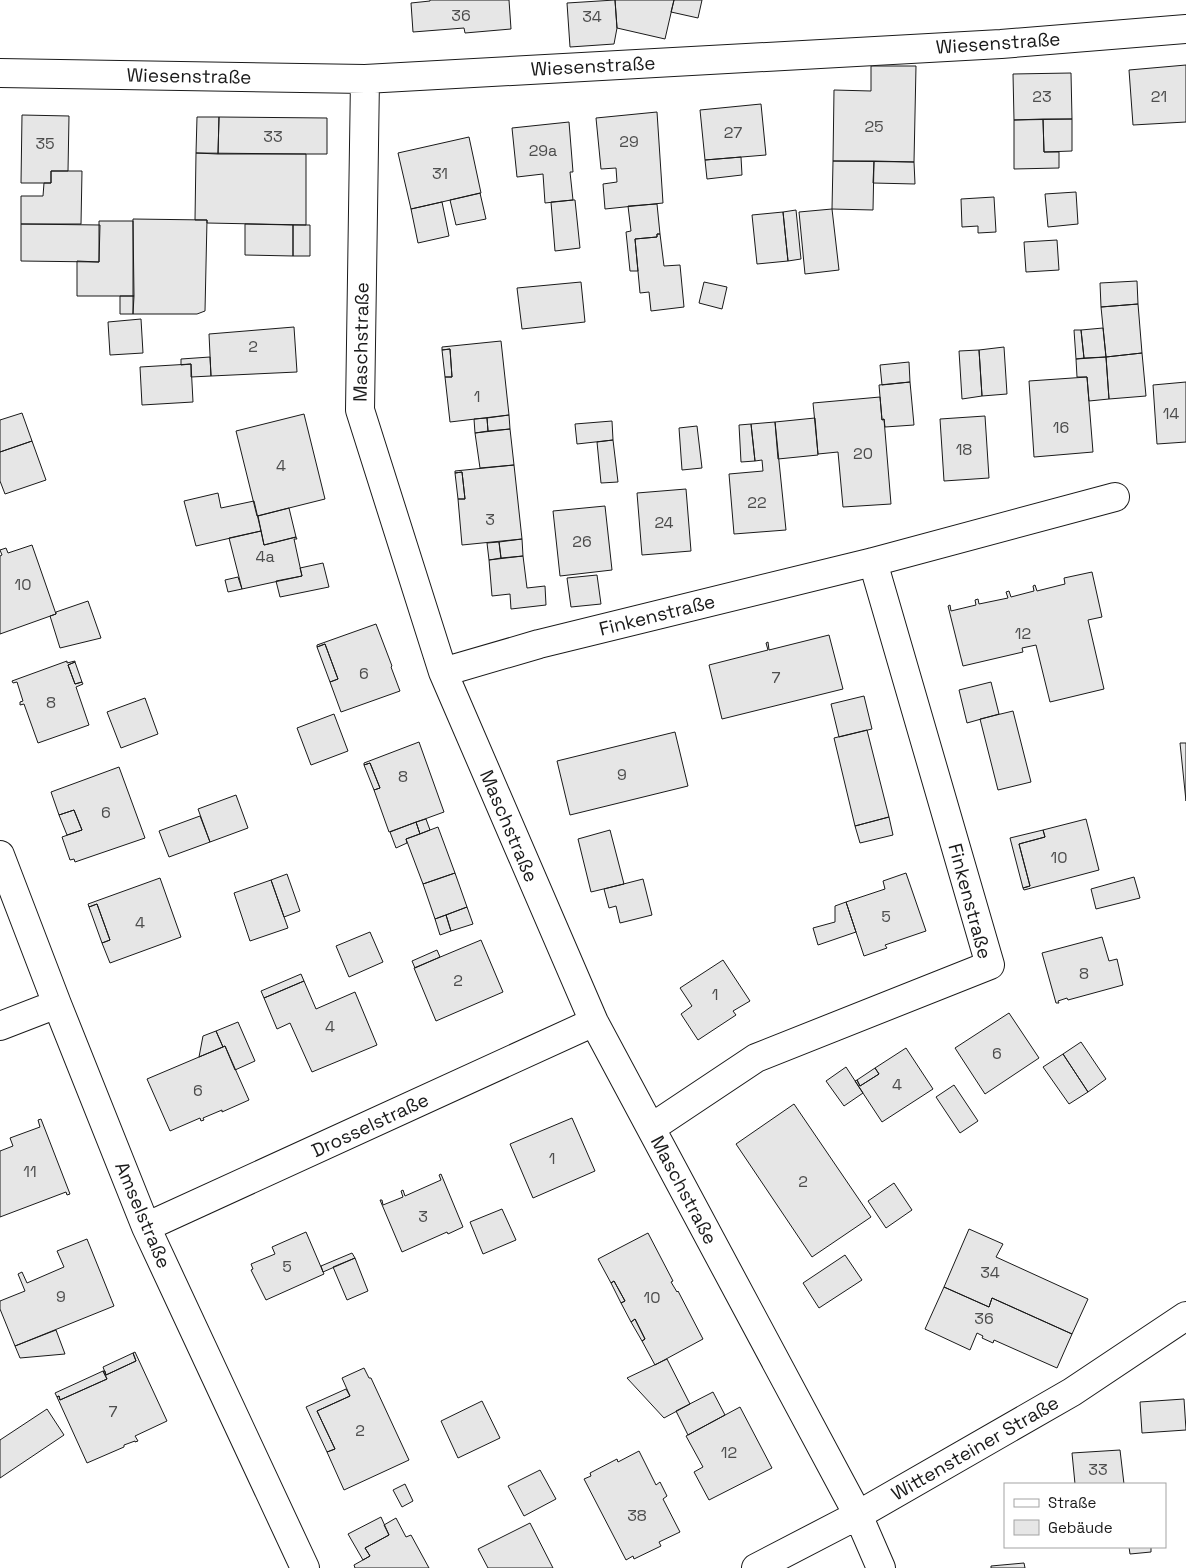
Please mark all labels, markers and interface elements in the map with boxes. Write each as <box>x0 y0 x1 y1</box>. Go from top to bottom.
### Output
house number: 36 <box>451 5 471 26</box>
house number: 34 <box>582 6 602 27</box>
street label: Wiesenstraße <box>935 26 1061 60</box>
street label: Wiesenstraße <box>530 50 656 82</box>
street label: Wiesenstraße <box>126 62 252 90</box>
house number: 23 <box>1032 86 1052 107</box>
house number: 21 <box>1151 86 1167 107</box>
house number: 25 <box>864 116 884 137</box>
house number: 27 <box>724 122 742 143</box>
house number: 33 <box>263 126 283 147</box>
house number: 29 <box>619 131 639 152</box>
house number: 35 <box>35 133 55 154</box>
house number: 29a <box>529 140 557 161</box>
house number: 31 <box>432 163 448 184</box>
street label: Maschstraße <box>347 282 375 402</box>
house number: 2 <box>248 336 258 357</box>
house number: 1 <box>474 386 480 407</box>
house number: 14 <box>1163 403 1179 424</box>
house number: 16 <box>1053 417 1069 438</box>
house number: 18 <box>956 439 972 460</box>
house number: 20 <box>853 443 873 464</box>
house number: 4 <box>276 455 286 476</box>
house number: 22 <box>747 492 767 513</box>
house number: 3 <box>485 509 495 530</box>
house number: 24 <box>654 512 674 533</box>
house number: 26 <box>572 531 592 552</box>
house number: 4a <box>255 546 275 567</box>
house number: 10 <box>15 574 31 595</box>
street label: Finkenstraße <box>596 589 718 641</box>
house number: 12 <box>1015 623 1031 644</box>
house number: 6 <box>359 663 369 684</box>
house number: 7 <box>771 667 781 688</box>
house number: 8 <box>46 692 56 713</box>
house number: 9 <box>617 764 627 785</box>
house number: 8 <box>398 766 408 787</box>
street label: Maschstraße <box>474 766 544 886</box>
house number: 6 <box>101 802 111 823</box>
street label: Finkenstraße <box>943 840 997 962</box>
house number: 10 <box>1051 847 1067 868</box>
house number: 5 <box>881 906 891 927</box>
house number: 4 <box>135 912 145 933</box>
house number: 8 <box>1079 963 1089 984</box>
house number: 2 <box>453 970 463 991</box>
house number: 1 <box>712 984 718 1005</box>
house number: 4 <box>325 1016 335 1037</box>
house number: 6 <box>992 1043 1002 1064</box>
house number: 4 <box>892 1074 902 1095</box>
house number: 6 <box>193 1080 203 1101</box>
street label: Drosselstraße <box>307 1087 433 1163</box>
street label: Maschstraße <box>645 1131 723 1249</box>
house number: 1 <box>549 1148 555 1169</box>
street label: Amselstraße <box>109 1158 177 1272</box>
house number: 11 <box>23 1161 37 1182</box>
house number: 2 <box>798 1171 808 1192</box>
house number: 3 <box>418 1206 428 1227</box>
house number: 5 <box>282 1256 292 1277</box>
house number: 34 <box>980 1262 1000 1283</box>
house number: 9 <box>56 1286 66 1307</box>
house number: 10 <box>644 1287 660 1308</box>
house number: 36 <box>974 1308 994 1329</box>
street label: Wittensteiner Straße <box>887 1390 1063 1506</box>
house number: 7 <box>108 1401 118 1422</box>
house number: 2 <box>355 1420 365 1441</box>
house number: 12 <box>721 1442 737 1463</box>
house number: 33 <box>1088 1459 1108 1480</box>
legend <box>1004 1483 1166 1548</box>
text: Straße <box>1048 1493 1097 1512</box>
house number: 38 <box>627 1505 647 1526</box>
text: Gebäude <box>1048 1518 1113 1537</box>

